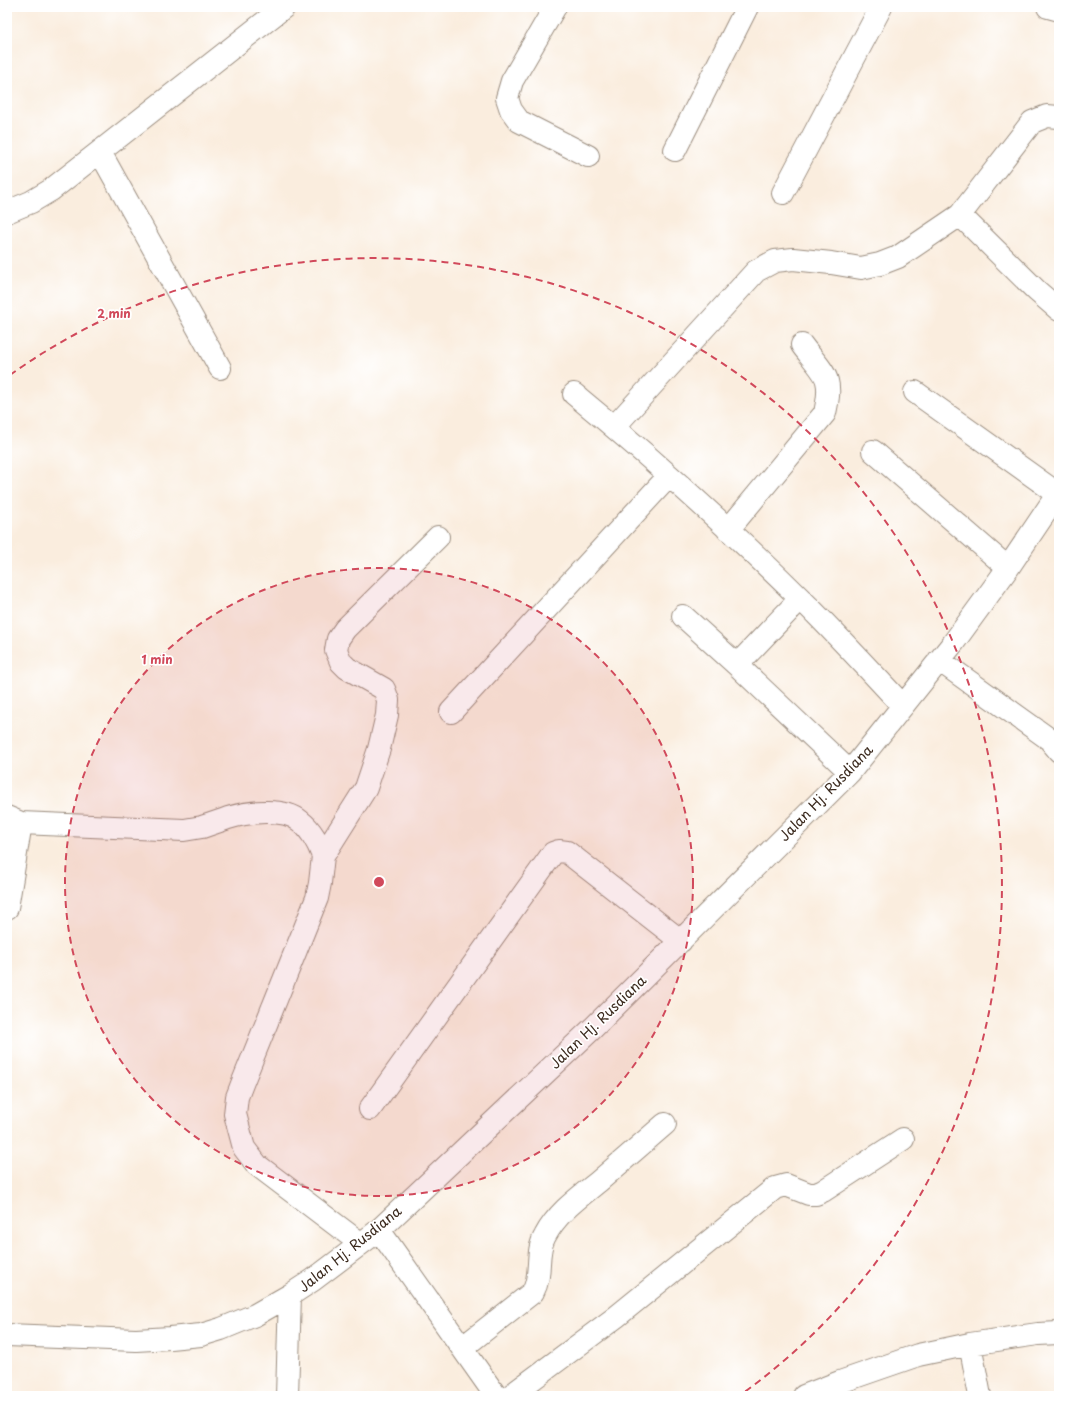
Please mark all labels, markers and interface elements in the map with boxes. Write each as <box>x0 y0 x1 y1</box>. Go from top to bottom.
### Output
text: 2 min <box>97 304 131 322</box>
text: 1 min <box>141 650 173 668</box>
street label: Jalan Hj. Rusdiana <box>774 739 878 846</box>
centre of rings <box>372 875 386 889</box>
street label: Jalan Hj. Rusdiana <box>545 969 651 1073</box>
street label: Jalan Hj. Rusdiana <box>294 1200 407 1297</box>

